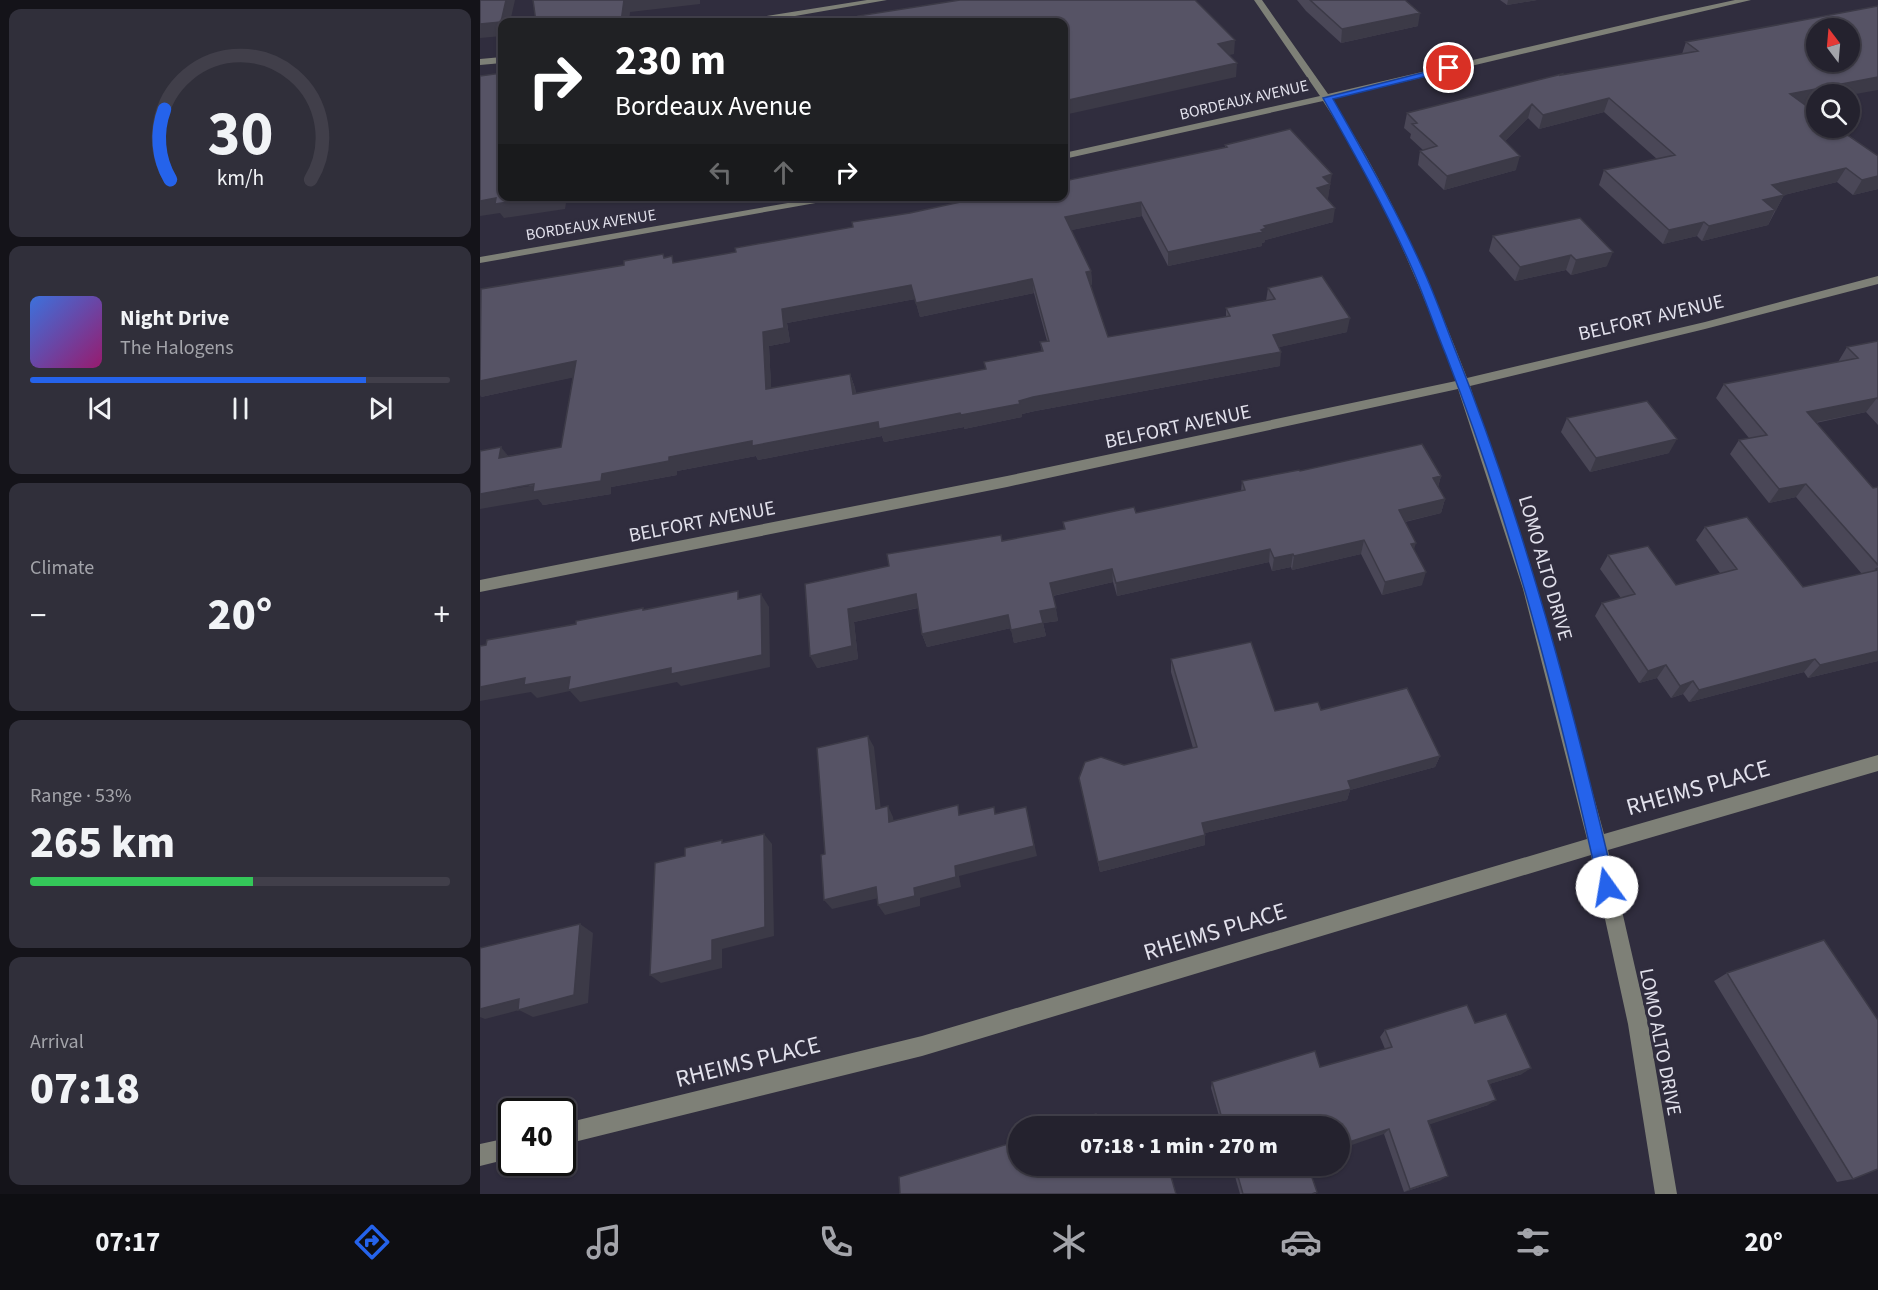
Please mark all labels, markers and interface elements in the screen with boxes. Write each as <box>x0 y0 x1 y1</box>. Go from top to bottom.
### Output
north arrow <box>1806 18 1860 72</box>
map controls <box>1806 18 1860 138</box>
text: 230 m <box>615 31 726 91</box>
icon: right <box>516 42 594 120</box>
pin <box>1423 42 1474 93</box>
icon: arrive <box>1432 51 1465 84</box>
street label: BORDEAUX AVENUE <box>1177 74 1311 126</box>
button: search <box>1806 84 1860 138</box>
text: Bordeaux Avenue <box>615 87 812 126</box>
text: 30 <box>207 90 273 179</box>
icon: left <box>704 156 737 189</box>
icon: ahead <box>767 156 800 189</box>
icon: right <box>830 156 863 189</box>
text: km/h <box>216 163 264 194</box>
street label: BORDEAUX AVENUE <box>524 204 658 246</box>
street label: BELFORT AVENUE <box>1575 288 1727 348</box>
text: Night Drive <box>120 302 229 334</box>
text: The Halogens <box>120 334 234 362</box>
icon: previous <box>84 392 117 425</box>
icon: pause <box>224 392 257 425</box>
icon: next <box>364 392 397 425</box>
street label: BELFORT AVENUE <box>1102 398 1254 456</box>
street label: LOMO ALTO DRIVE <box>1511 492 1579 644</box>
street label: BELFORT AVENUE <box>626 494 778 550</box>
text: Climate <box>30 554 94 582</box>
text: 20° <box>208 583 272 647</box>
text: − <box>30 592 46 639</box>
text: + <box>434 592 450 639</box>
street label: RHEIMS PLACE <box>1622 751 1774 825</box>
text: Range · 53% <box>30 782 131 810</box>
text: 265 km <box>30 811 175 875</box>
position arrow <box>1575 855 1639 919</box>
street label: RHEIMS PLACE <box>1139 894 1291 970</box>
street label: LOMO ALTO DRIVE <box>1632 966 1688 1118</box>
street label: RHEIMS PLACE <box>672 1027 824 1097</box>
text: Arrival <box>30 1028 84 1056</box>
text: 07:18 <box>30 1057 140 1121</box>
speed limit sign: 40 <box>498 1098 576 1176</box>
text: 07:18 · 1 min · 270 m <box>1080 1130 1278 1162</box>
icon: directions <box>351 1221 393 1263</box>
icon: music <box>583 1221 625 1263</box>
icon: phone <box>815 1221 857 1263</box>
icon: climate <box>1048 1221 1090 1263</box>
icon: car <box>1280 1221 1322 1263</box>
icon: filters <box>1512 1221 1554 1263</box>
text: 07:17 <box>95 1223 160 1262</box>
text: 20° <box>1744 1223 1783 1262</box>

